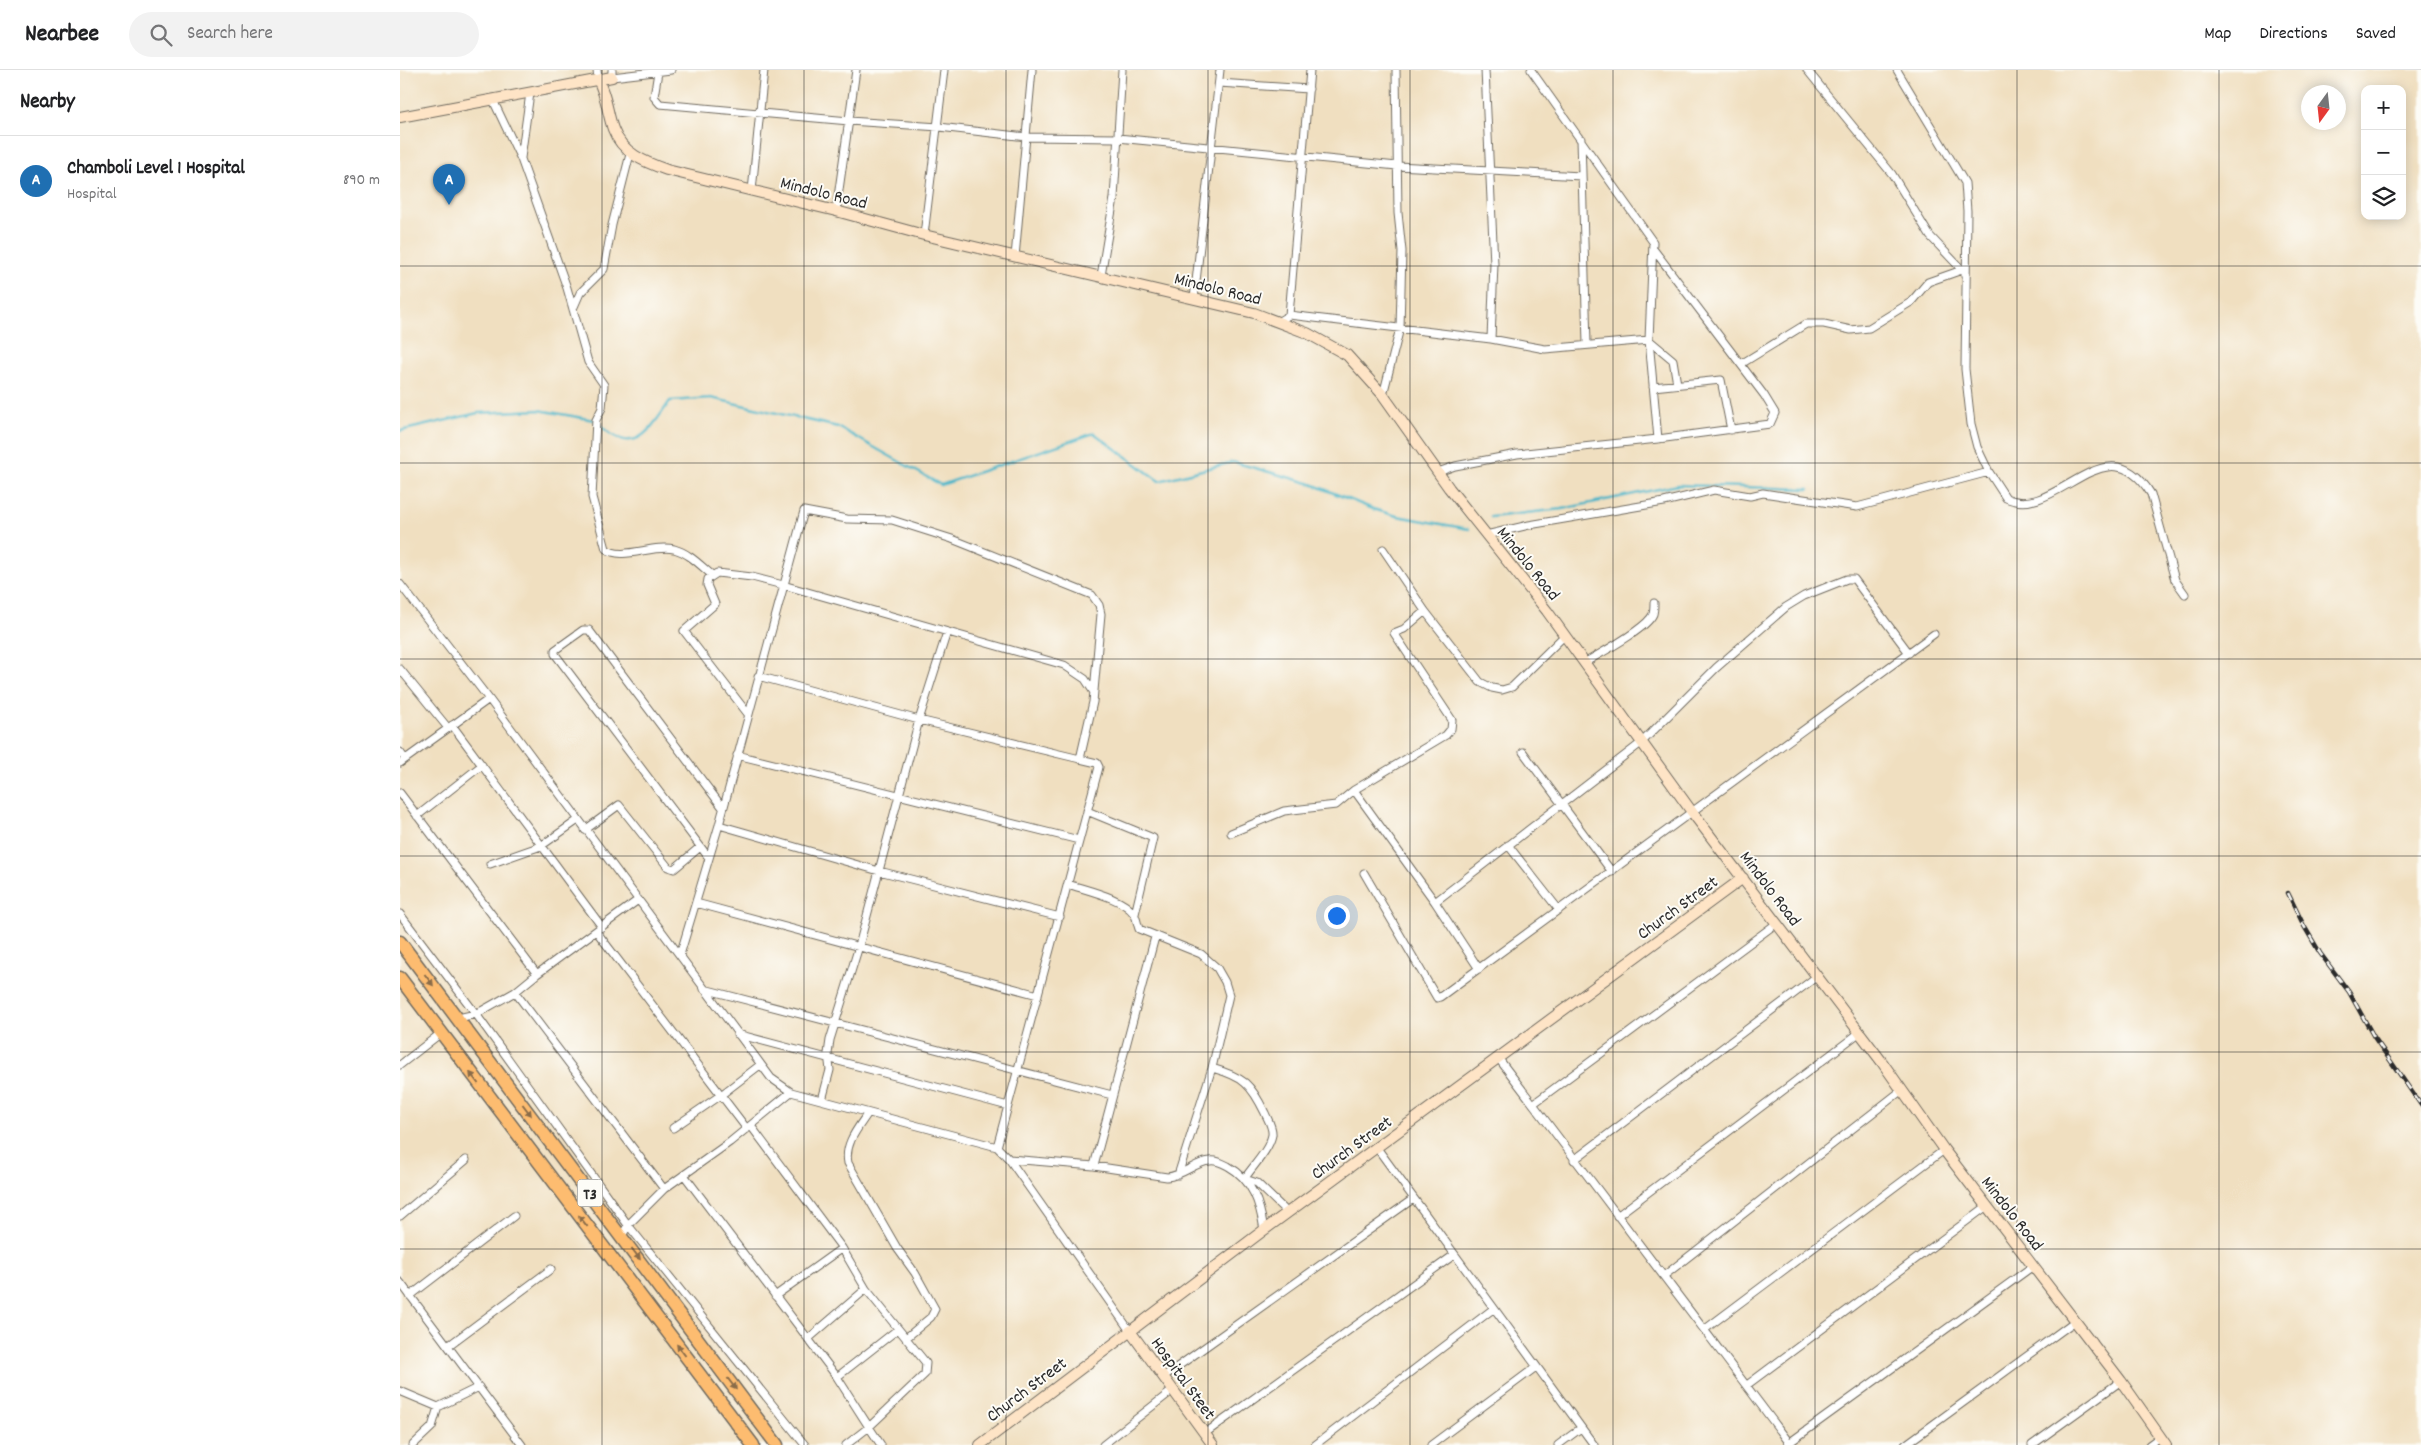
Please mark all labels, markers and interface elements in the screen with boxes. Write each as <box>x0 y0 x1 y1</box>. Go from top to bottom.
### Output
search box <box>129 12 479 57</box>
text: Nearbee <box>25 18 99 52</box>
icon: search <box>147 21 175 49</box>
text: Search here <box>187 21 273 48</box>
text: Map <box>2204 22 2231 47</box>
text: Directions <box>2259 22 2328 47</box>
text: Saved <box>2356 22 2396 47</box>
north arrow <box>2301 85 2346 130</box>
map controls <box>2361 85 2406 220</box>
button: + <box>2361 85 2406 130</box>
text: Nearby <box>20 88 75 118</box>
button: − <box>2361 130 2406 175</box>
text: Chamboli Level 1 Hospital <box>67 156 245 183</box>
pin: A <box>433 164 465 205</box>
text: A <box>32 169 40 192</box>
text: 890 m <box>343 169 380 192</box>
street label: Mindolo Road <box>777 172 869 217</box>
button: layers <box>2361 175 2406 220</box>
text: Hospital <box>67 183 117 206</box>
street label: Mindolo Road <box>1171 268 1263 313</box>
street label: Mindolo Road <box>1489 522 1565 607</box>
street label: Mindolo Road <box>1732 847 1806 932</box>
street label: Church Street <box>1633 871 1724 947</box>
your location <box>1324 903 1350 929</box>
one-way arrow <box>424 973 435 986</box>
one-way arrow <box>469 1071 479 1085</box>
one-way arrow <box>522 1103 533 1116</box>
street label: Church Street <box>1307 1111 1398 1187</box>
street label: Mindolo Road <box>1974 1172 2048 1257</box>
road number: T3 <box>578 1180 602 1206</box>
one-way arrow <box>578 1215 589 1228</box>
one-way arrow <box>631 1247 641 1261</box>
street label: Hospital Steet <box>1143 1333 1221 1426</box>
one-way arrow <box>676 1344 687 1357</box>
street label: Church Street <box>982 1352 1073 1430</box>
one-way arrow <box>727 1377 738 1390</box>

